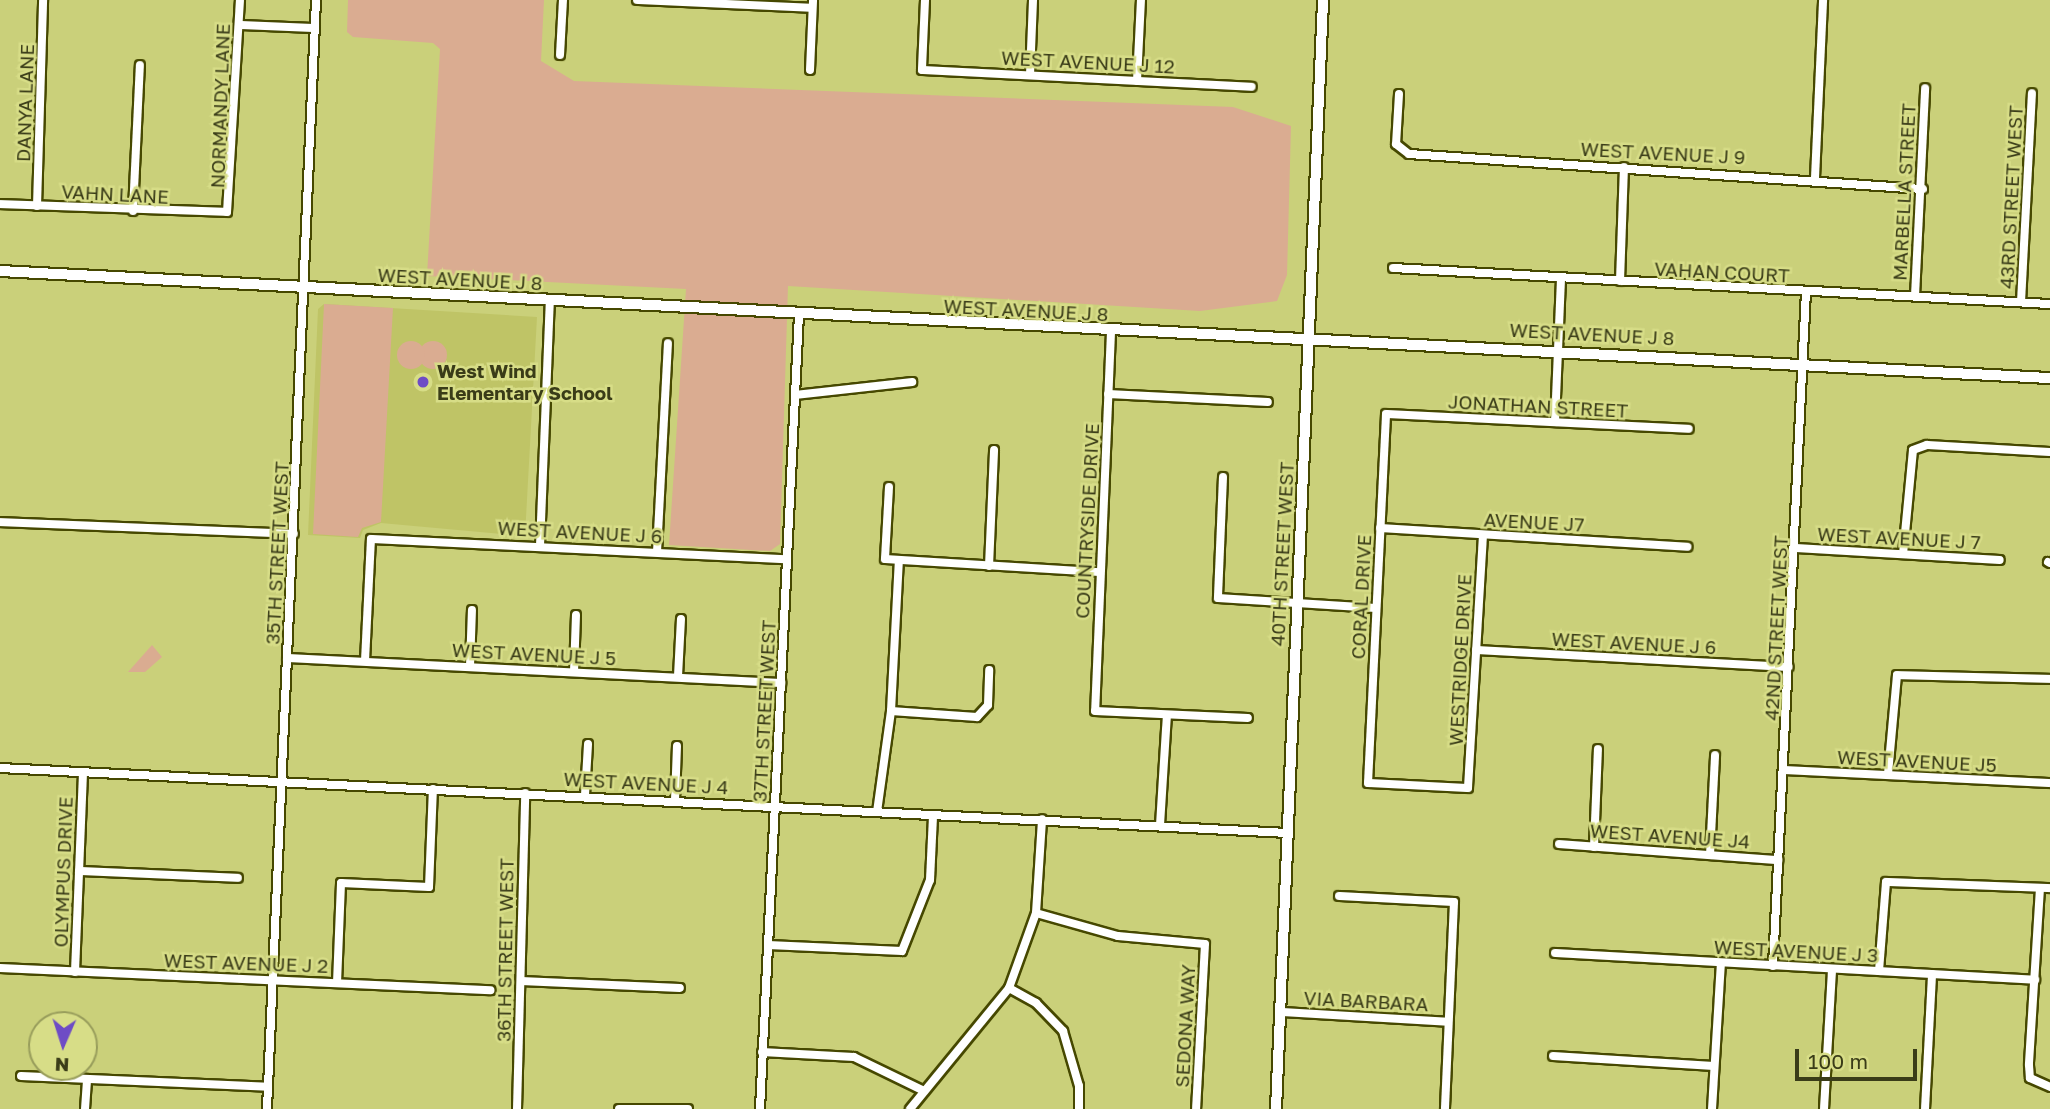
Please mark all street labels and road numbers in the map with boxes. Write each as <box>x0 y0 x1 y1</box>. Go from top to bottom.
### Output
street label: NORMANDY LANE <box>206 23 234 189</box>
street label: DANYA LANE <box>12 44 38 162</box>
street label: WEST AVENUE J 12 <box>1001 46 1175 78</box>
street label: MARBELLA STREET <box>1888 103 1920 281</box>
street label: 43RD STREET WEST <box>1995 105 2027 289</box>
street label: WEST AVENUE J 9 <box>1580 137 1746 169</box>
street label: VAHN LANE <box>61 180 169 208</box>
street label: VAHAN COURT <box>1654 257 1790 287</box>
street label: WEST AVENUE J 8 <box>377 263 543 295</box>
street label: WEST AVENUE J 8 <box>943 294 1109 326</box>
street label: WEST AVENUE J 8 <box>1509 318 1675 350</box>
street label: JONATHAN STREET <box>1447 390 1629 422</box>
street label: COUNTRYSIDE DRIVE <box>1071 423 1103 619</box>
street label: 35TH STREET WEST <box>261 461 293 645</box>
street label: 40TH STREET WEST <box>1266 461 1298 647</box>
street label: AVENUE J7 <box>1483 508 1585 536</box>
street label: WEST AVENUE J 6 <box>497 516 663 548</box>
street label: WEST AVENUE J 7 <box>1817 522 1981 554</box>
street label: CORAL DRIVE <box>1346 534 1376 660</box>
street label: 42ND STREET WEST <box>1760 535 1792 721</box>
street label: WESTRIDGE DRIVE <box>1444 574 1476 746</box>
street label: 37TH STREET WEST <box>748 619 780 803</box>
street label: WEST AVENUE J 6 <box>1551 627 1717 659</box>
street label: WEST AVENUE J 5 <box>451 638 617 670</box>
street label: WEST AVENUE J5 <box>1837 745 1997 777</box>
street label: WEST AVENUE J 4 <box>563 767 729 799</box>
street label: OLYMPUS DRIVE <box>49 796 77 948</box>
street label: WEST AVENUE J4 <box>1589 819 1751 853</box>
street label: 36TH STREET WEST <box>492 858 518 1042</box>
street label: WEST AVENUE J 3 <box>1713 935 1879 967</box>
street label: WEST AVENUE J 2 <box>163 949 329 977</box>
street label: SEDONA WAY <box>1170 964 1200 1088</box>
street label: VIA BARBARA <box>1303 986 1429 1016</box>

